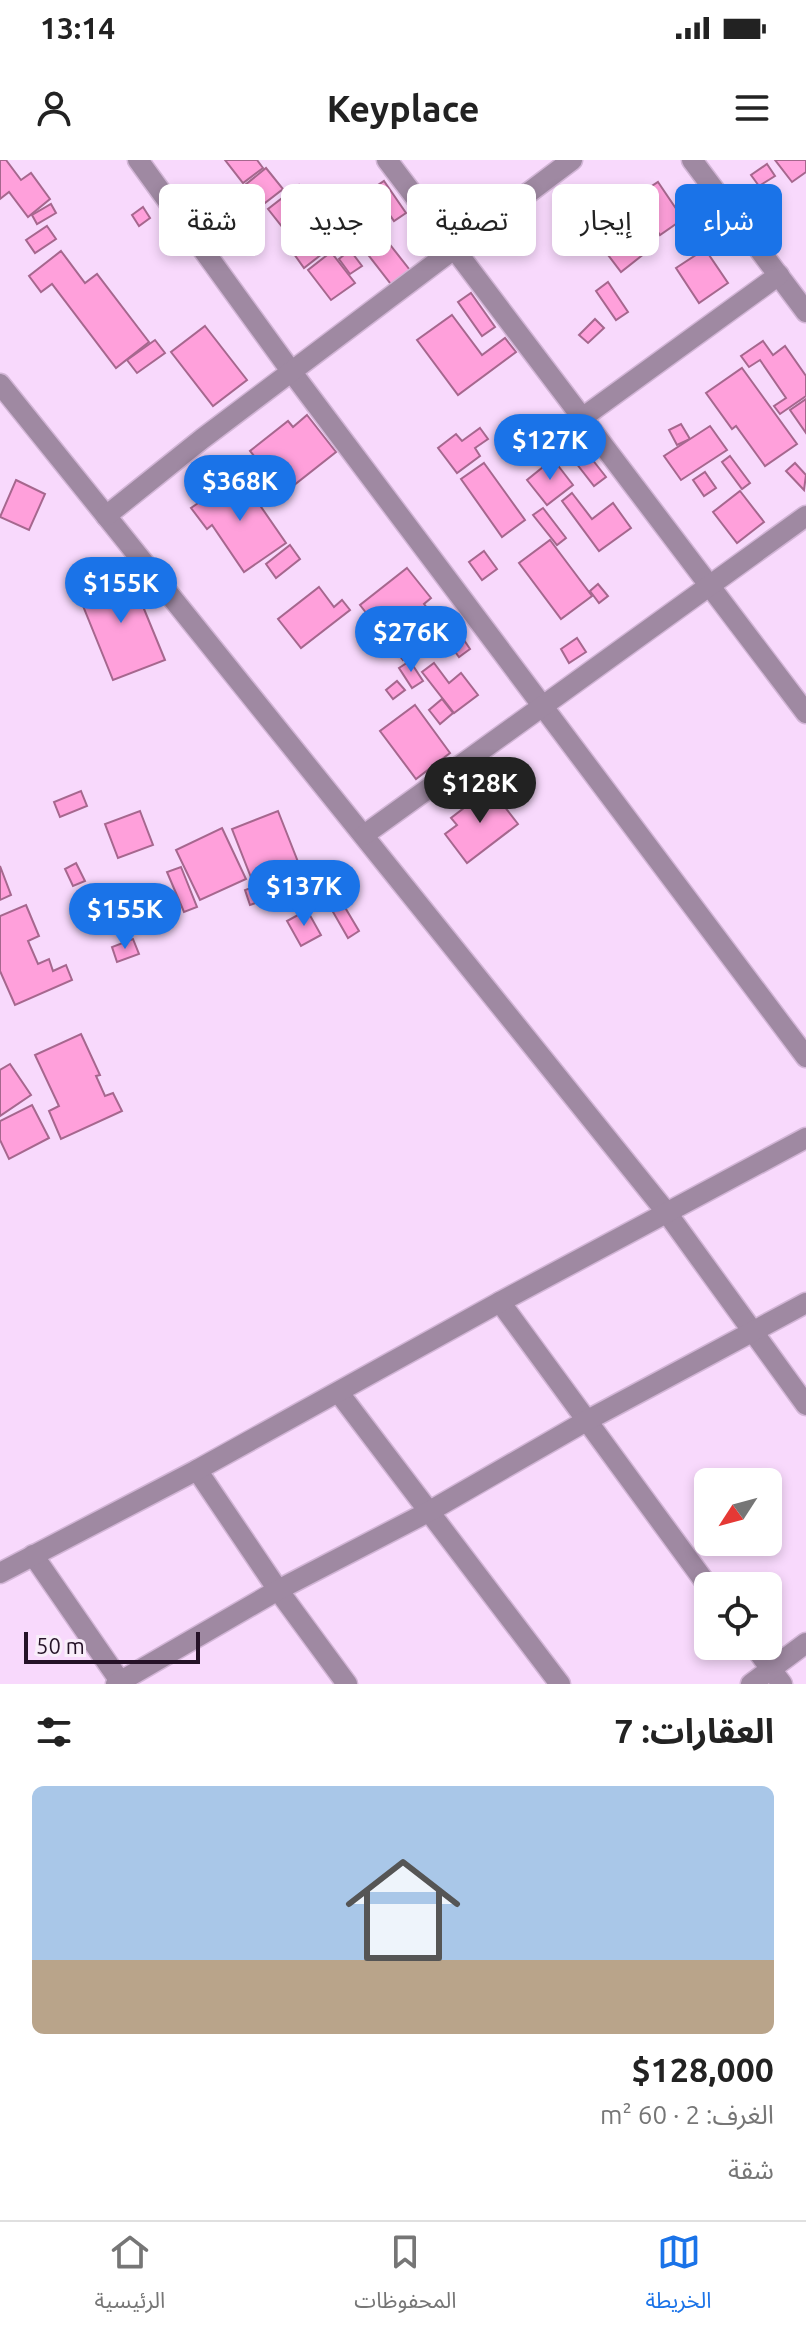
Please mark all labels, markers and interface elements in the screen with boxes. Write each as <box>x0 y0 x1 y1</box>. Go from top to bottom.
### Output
text: 13:14 <box>40 11 115 45</box>
icon: person <box>32 86 76 130</box>
icon: menu <box>730 86 774 130</box>
text: Keyplace <box>327 88 479 129</box>
chip: شقة <box>159 184 265 256</box>
chip: جديد <box>281 184 391 256</box>
chip: تصفية <box>407 184 536 256</box>
chip: إيجار <box>552 184 659 256</box>
chip: شراء <box>675 184 782 256</box>
pin: $127K <box>494 414 606 482</box>
text: $127K <box>512 425 588 454</box>
pin: $368K <box>184 455 296 523</box>
text: $368K <box>202 466 278 495</box>
pin: $155K <box>65 557 177 625</box>
text: $155K <box>83 568 159 597</box>
pin: $276K <box>355 606 467 674</box>
text: $276K <box>373 617 449 646</box>
pin: $128K <box>424 757 536 825</box>
text: $128K <box>442 768 518 797</box>
pin: $137K <box>248 860 360 928</box>
text: $137K <box>266 871 342 900</box>
pin: $155K <box>69 883 181 951</box>
text: $155K <box>87 894 163 923</box>
north arrow <box>694 1468 782 1556</box>
map controls <box>694 1468 782 1660</box>
button: locate <box>694 1572 782 1660</box>
scale bar <box>24 1628 200 1664</box>
text: 50 m <box>36 1633 85 1658</box>
icon: filters <box>32 1710 76 1754</box>
text: العقارات: 7 <box>614 1711 774 1749</box>
icon: home <box>331 1838 475 1982</box>
text: $128,000 <box>631 2050 774 2088</box>
text: الغرف: 2 · 60 m² <box>600 2100 774 2129</box>
text: شقة <box>728 2155 774 2184</box>
tab: الرئيسية <box>95 2230 165 2324</box>
tab: المحفوظات <box>354 2230 456 2324</box>
tab: الخريطة <box>646 2230 711 2324</box>

